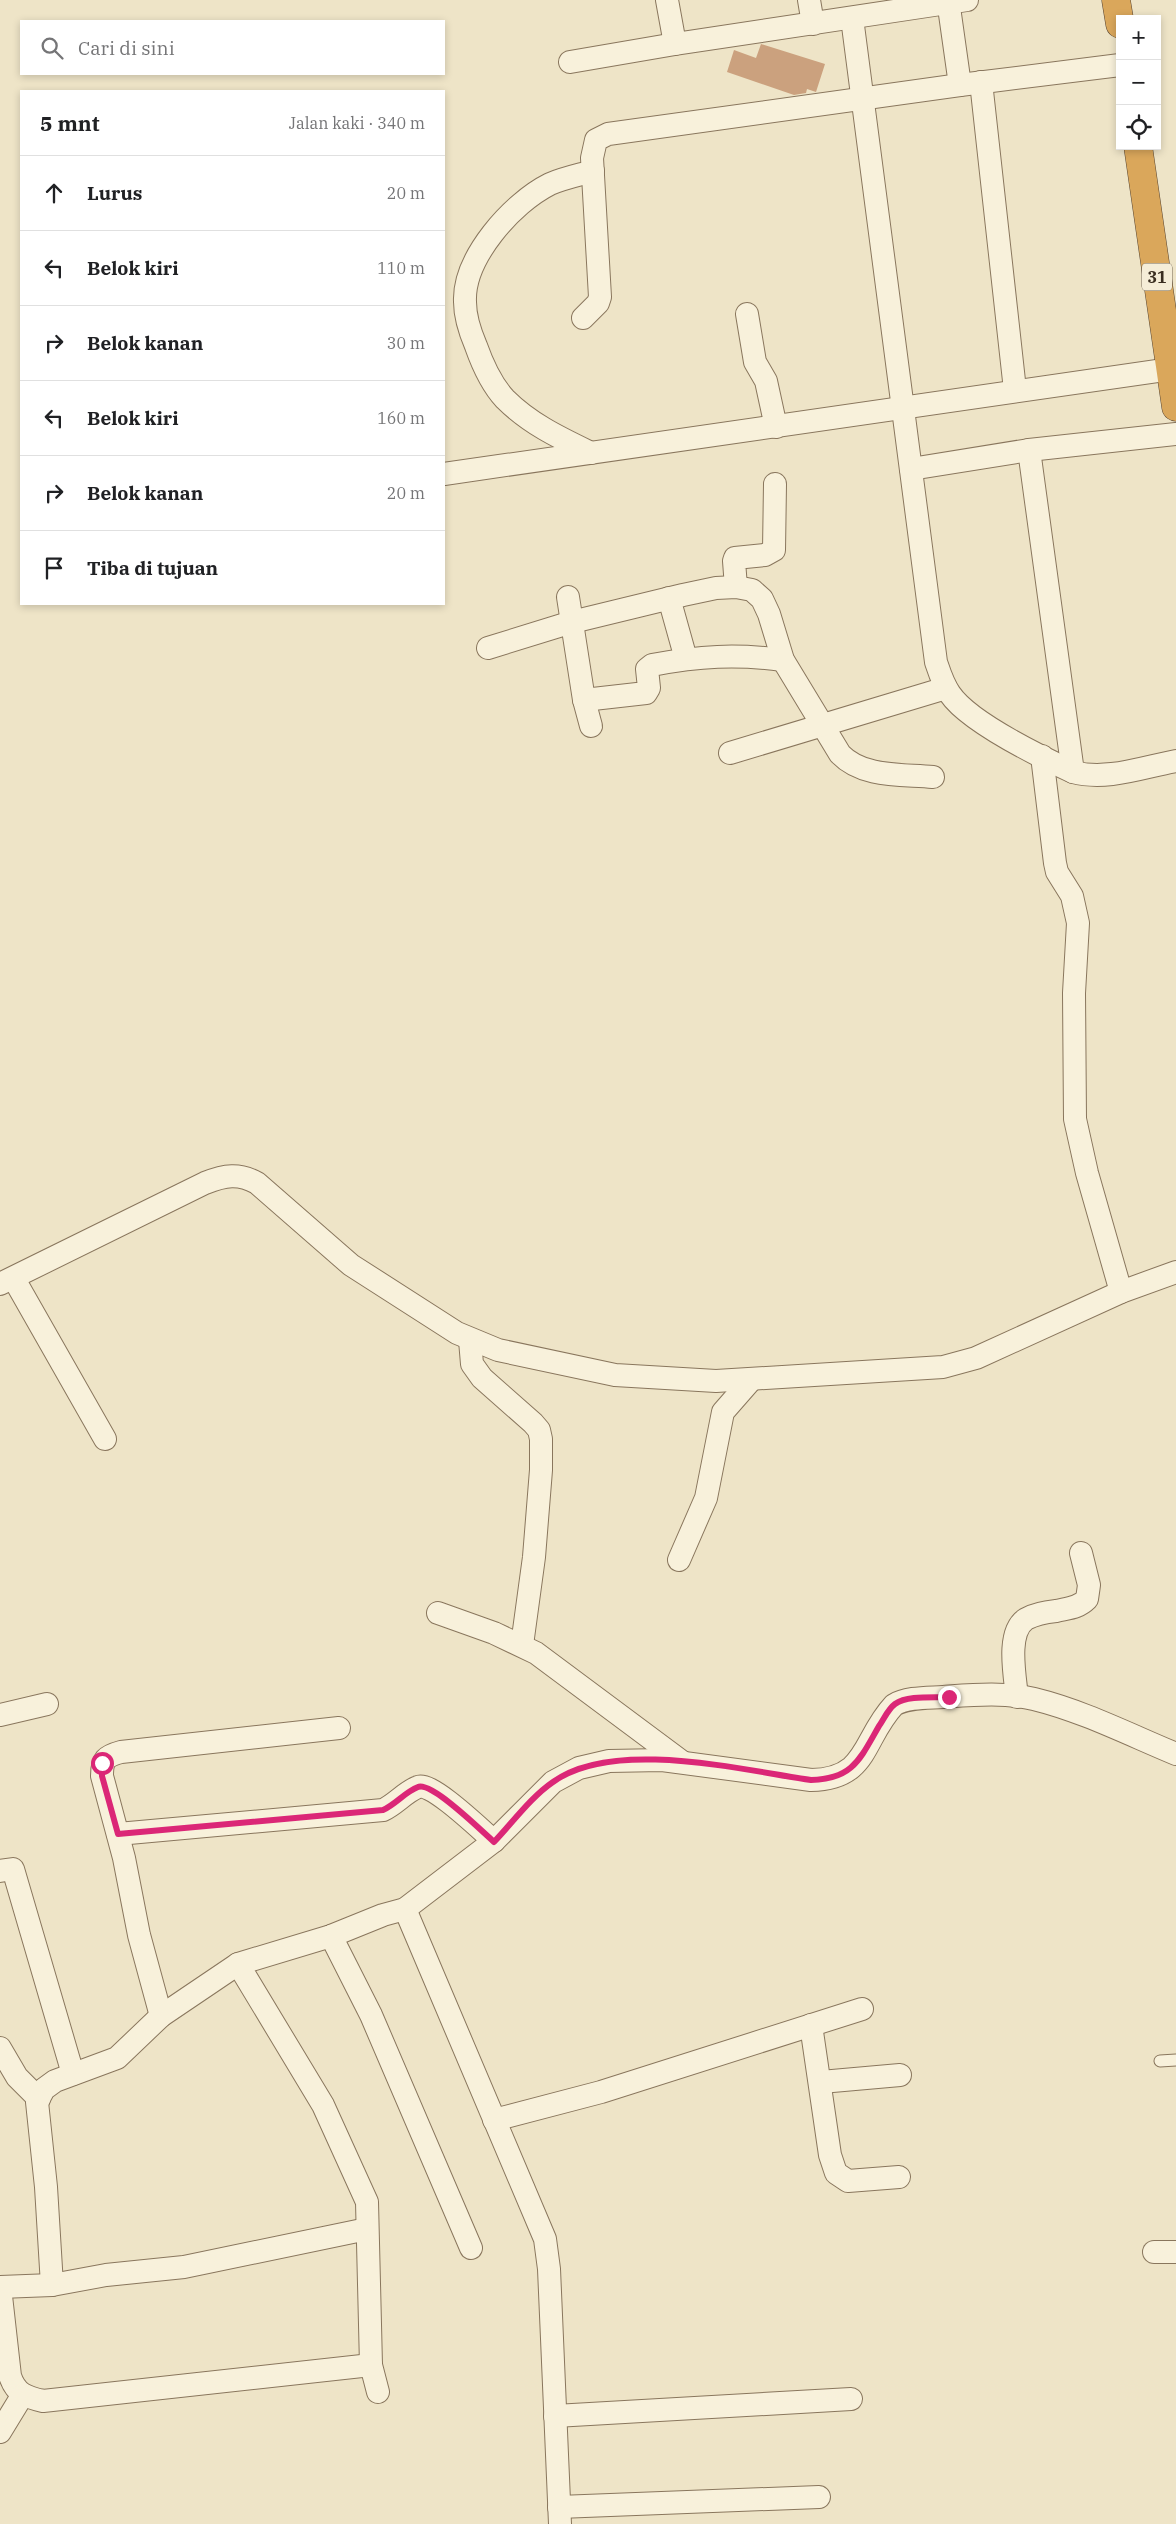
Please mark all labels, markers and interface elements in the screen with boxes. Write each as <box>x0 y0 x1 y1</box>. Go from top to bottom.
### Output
map controls <box>1116 15 1161 150</box>
button: + <box>1116 15 1161 60</box>
search box <box>20 20 445 75</box>
icon: search <box>38 34 66 62</box>
text: Cari di sini <box>78 36 175 60</box>
button: − <box>1116 60 1161 105</box>
button: locate <box>1116 105 1161 150</box>
text: 5 mnt <box>40 109 100 137</box>
text: Jalan kaki · 340 m <box>289 113 425 133</box>
icon: ahead <box>40 179 68 207</box>
text: Lurus <box>87 181 142 205</box>
text: 20 m <box>387 183 425 203</box>
icon: left <box>40 254 68 282</box>
text: Belok kiri <box>87 256 179 280</box>
text: 110 m <box>377 258 425 278</box>
road number: 31 <box>1142 264 1172 290</box>
icon: right <box>40 329 68 357</box>
text: Belok kanan <box>87 331 203 355</box>
text: 30 m <box>387 333 425 353</box>
icon: left <box>40 404 68 432</box>
text: Belok kiri <box>87 406 179 430</box>
text: 160 m <box>377 408 425 428</box>
icon: right <box>40 479 68 507</box>
text: Belok kanan <box>87 481 203 505</box>
text: 20 m <box>387 483 425 503</box>
icon: arrive <box>40 554 68 582</box>
text: Tiba di tujuan <box>87 556 218 580</box>
route end <box>938 1686 961 1709</box>
route start <box>91 1752 114 1775</box>

